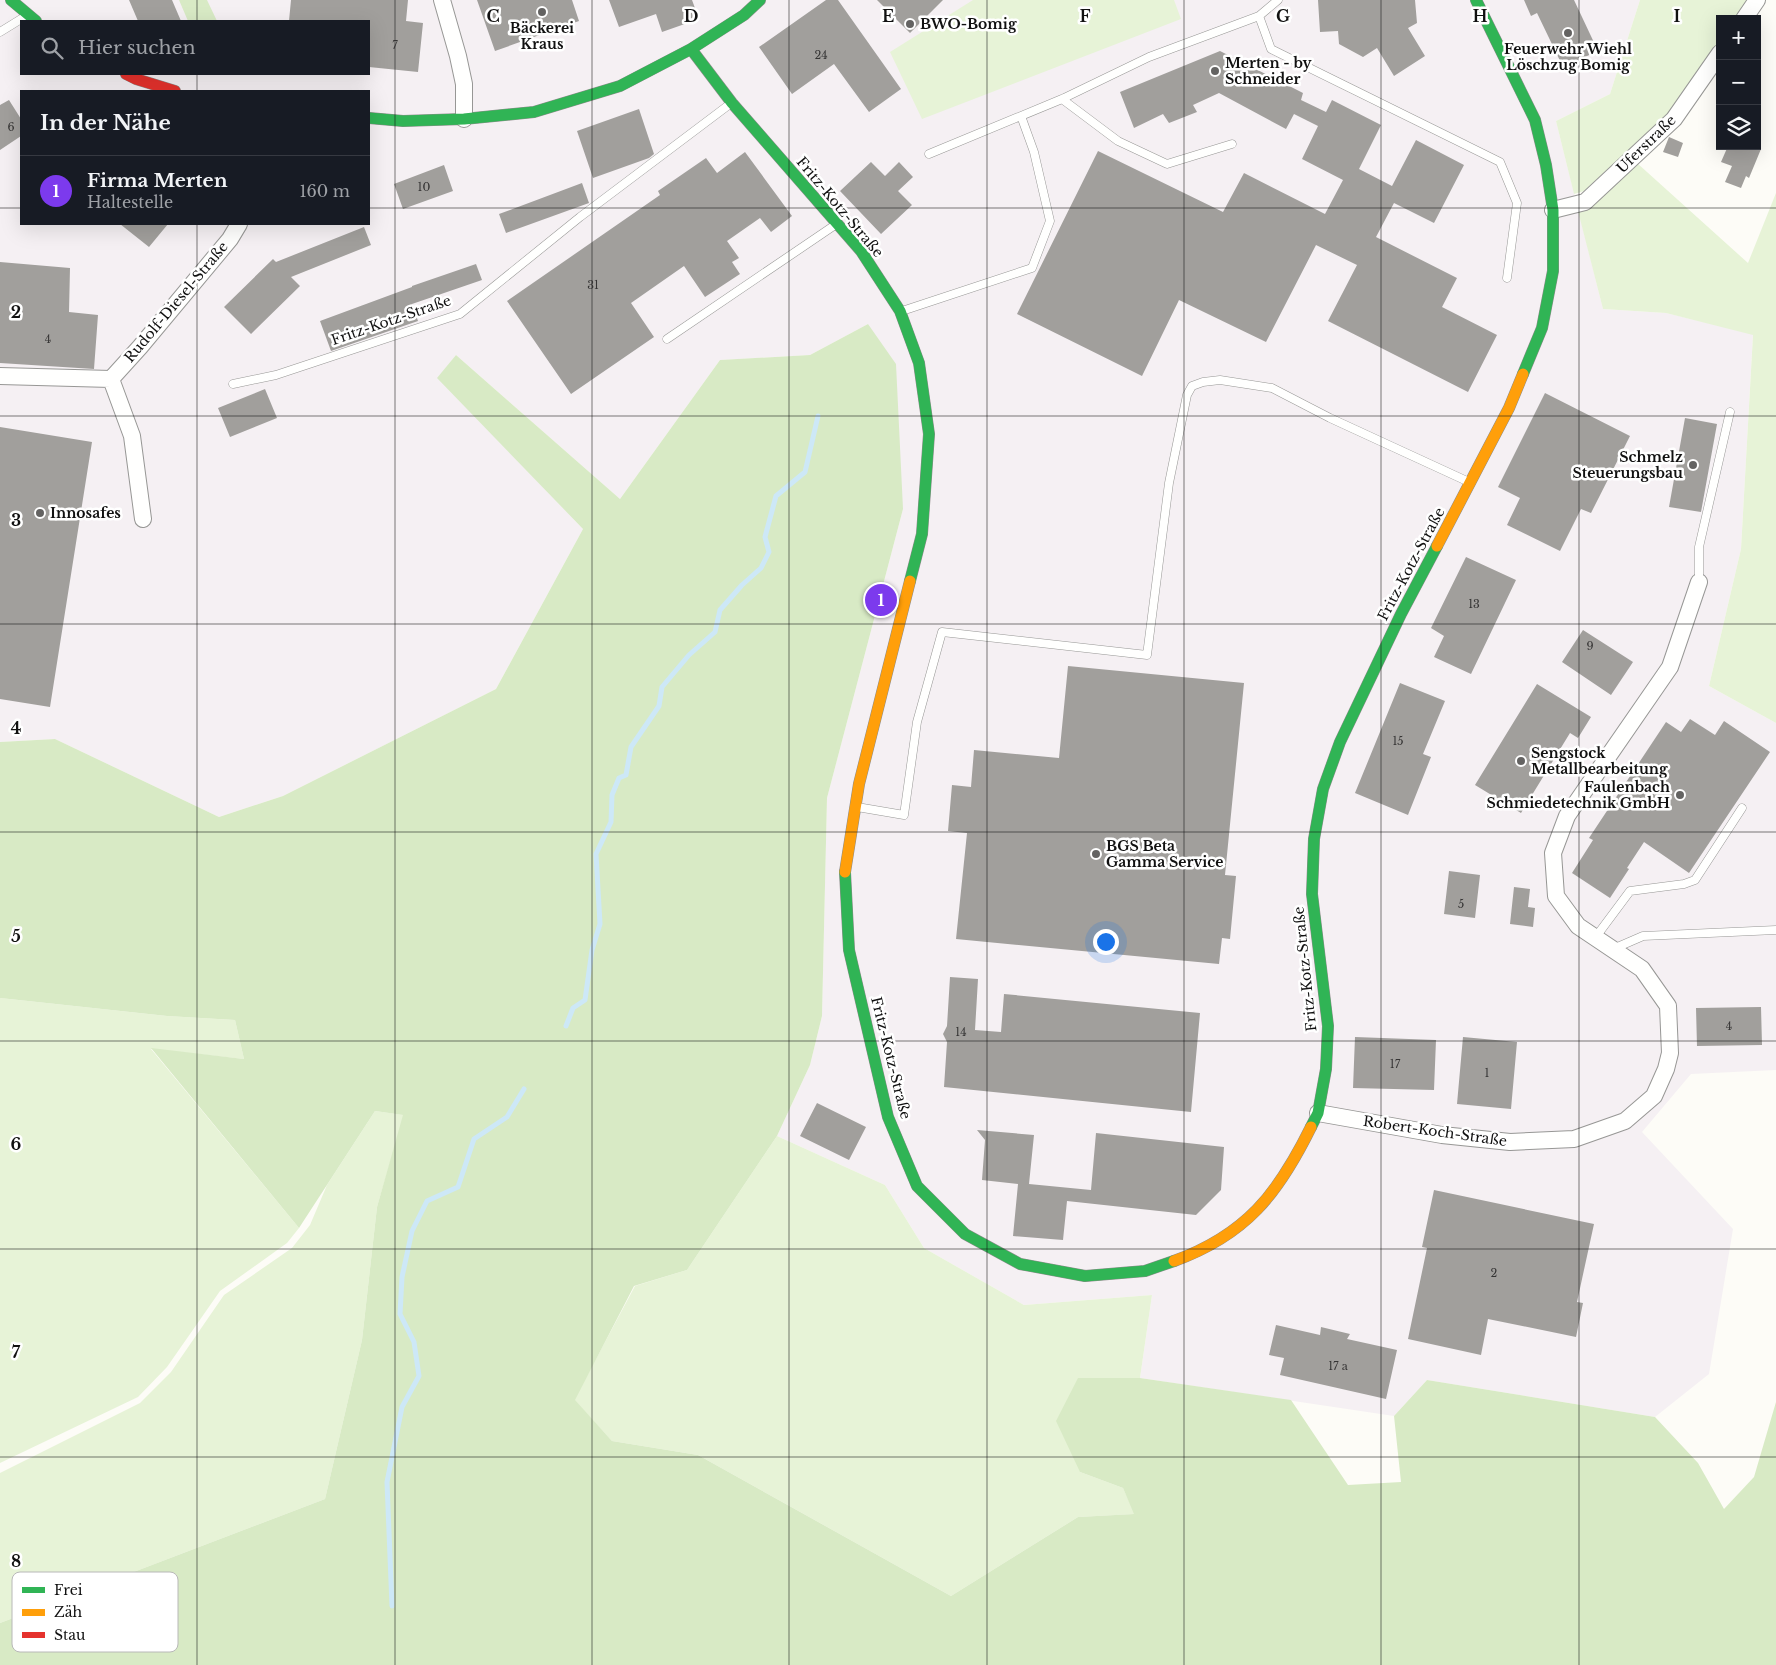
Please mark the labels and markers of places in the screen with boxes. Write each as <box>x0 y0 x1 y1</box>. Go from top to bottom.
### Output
marker: Bäckerei Kraus <box>536 6 548 18</box>
place label: BWO-Bomig <box>920 15 1017 33</box>
marker: BWO-Bomig <box>904 18 916 30</box>
place label: Bäckerei Kraus <box>510 19 574 53</box>
marker: Feuerwehr Wiehl Löschzug Bomig <box>1562 27 1574 39</box>
place label: Feuerwehr Wiehl Löschzug Bomig <box>1504 40 1632 74</box>
place label: Merten - by Schneider <box>1225 54 1313 88</box>
marker: Merten - by Schneider <box>1209 65 1221 77</box>
place label: Schmelz Steuerungsbau <box>1573 448 1683 482</box>
marker: Schmelz Steuerungsbau <box>1687 459 1699 471</box>
place label: Innosafes <box>50 504 121 522</box>
marker: Innosafes <box>34 507 46 519</box>
pin: 1 <box>865 581 897 619</box>
place label: Sengstock Metallbearbeitung <box>1531 744 1668 778</box>
marker: Sengstock Metallbearbeitung <box>1515 755 1527 767</box>
place label: Faulenbach Schmiedetechnik GmbH <box>1487 778 1670 812</box>
marker: Faulenbach Schmiedetechnik GmbH <box>1674 789 1686 801</box>
place label: BGS Beta Gamma Service <box>1106 837 1223 871</box>
marker: BGS Beta Gamma Service <box>1090 848 1102 860</box>

